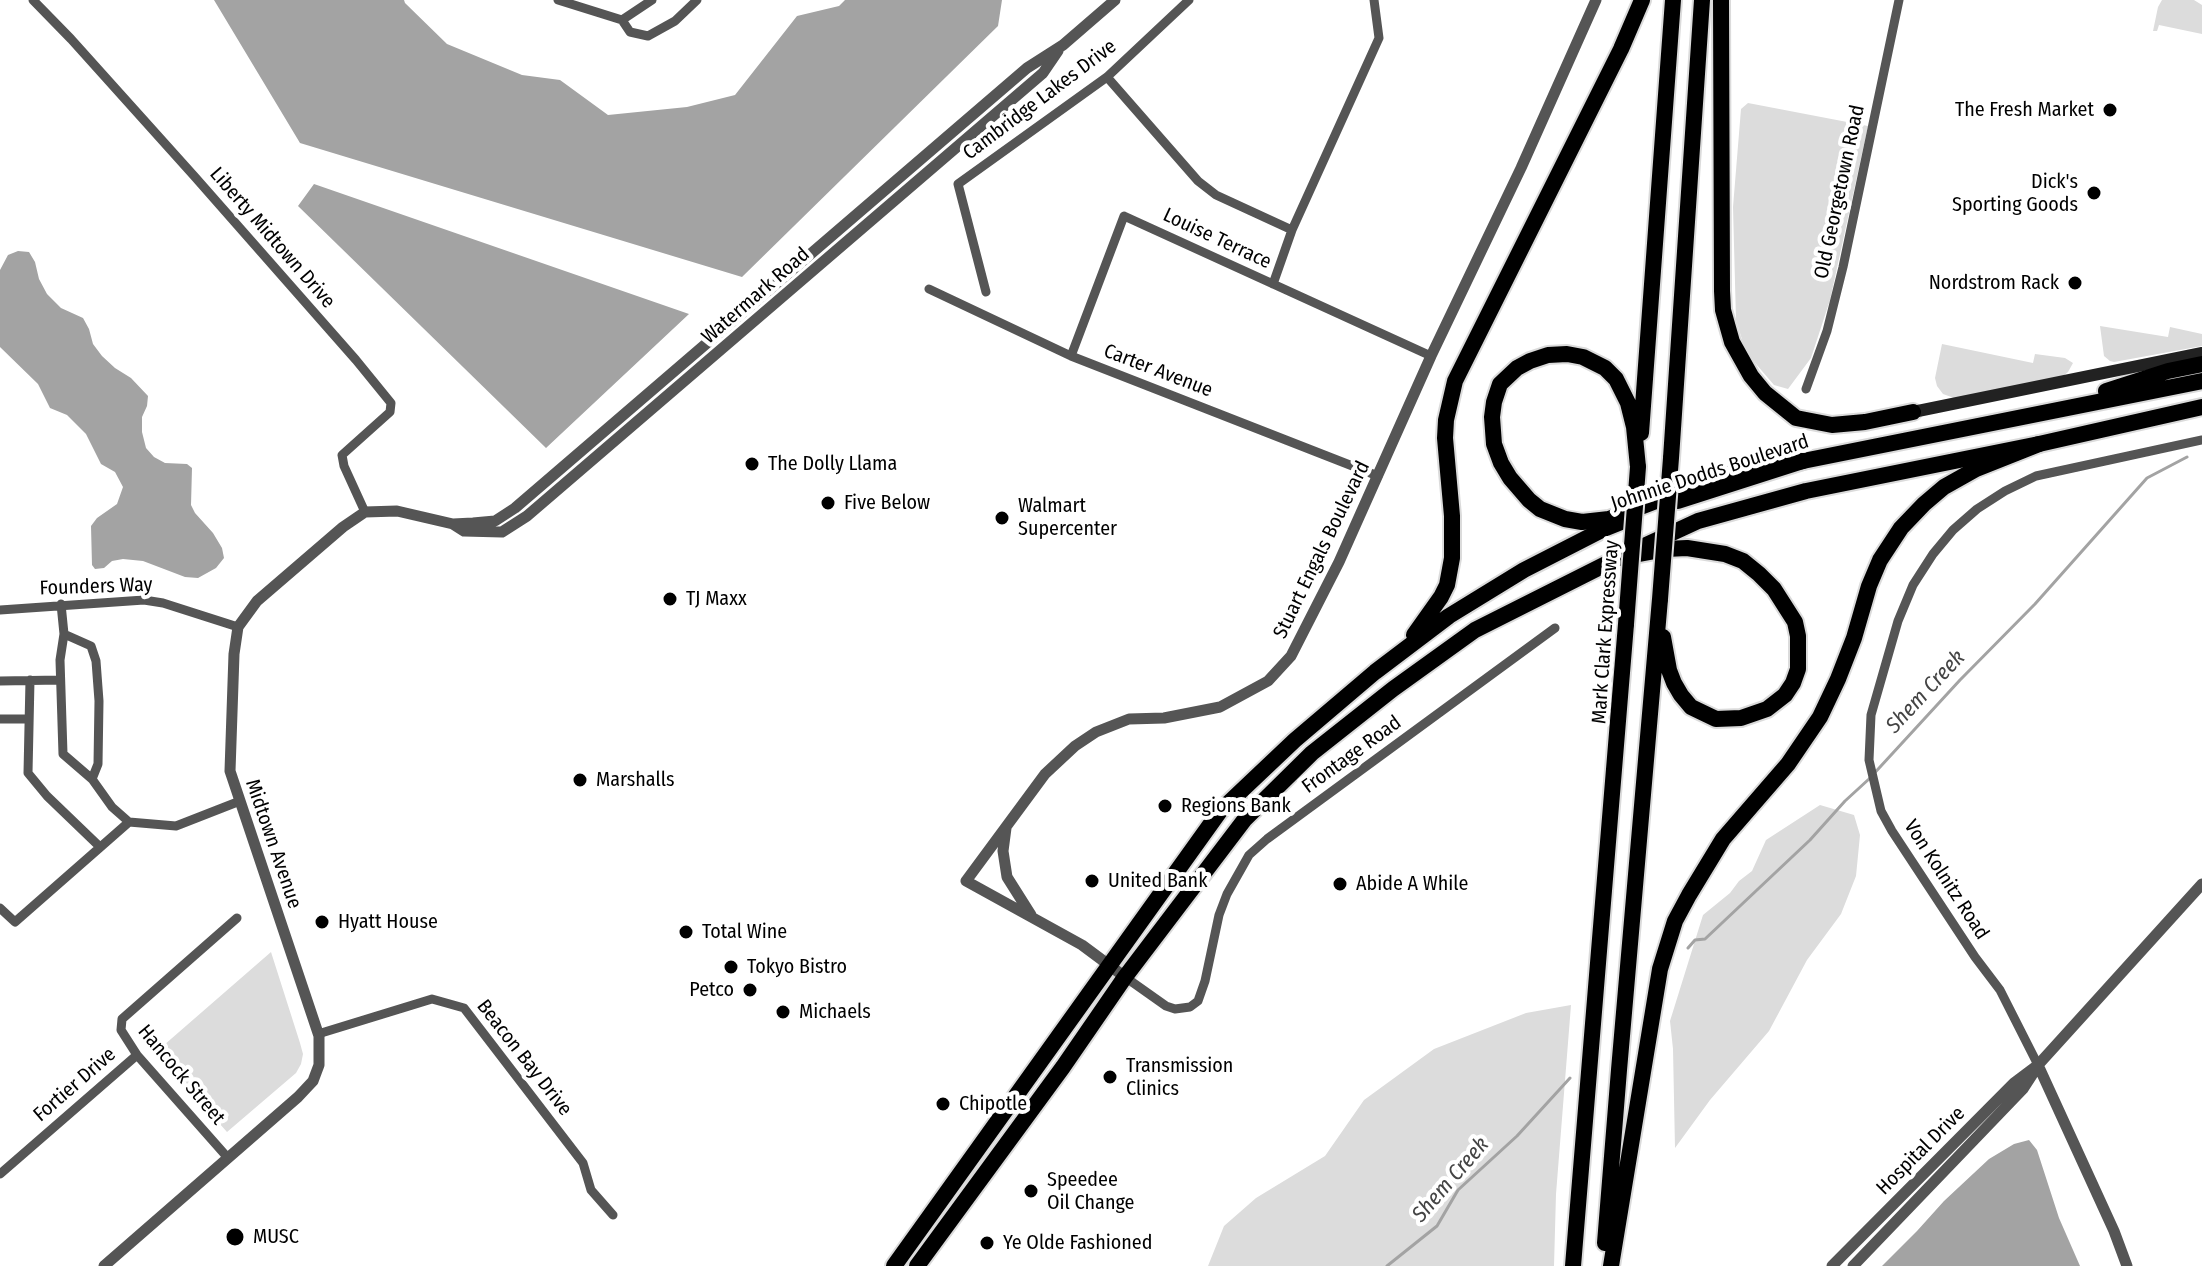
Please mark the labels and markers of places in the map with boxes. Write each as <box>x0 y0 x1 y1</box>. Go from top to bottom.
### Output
place label: The Fresh Market <box>1955 98 2094 122</box>
marker: The Fresh Market <box>2101 101 2119 119</box>
place label: Dick's Sporting Goods <box>1952 170 2078 217</box>
marker: Dick's Sporting Goods <box>2085 184 2103 202</box>
place label: Nordstrom Rack <box>1929 271 2059 295</box>
marker: Nordstrom Rack <box>2066 274 2084 292</box>
place label: The Dolly Llama <box>768 452 897 476</box>
marker: The Dolly Llama <box>743 455 761 473</box>
place label: Five Below <box>844 491 930 515</box>
marker: Five Below <box>819 494 837 512</box>
place label: Walmart Supercenter <box>1018 494 1117 541</box>
marker: Walmart Supercenter <box>993 509 1011 527</box>
place label: TJ Maxx <box>686 587 747 611</box>
marker: TJ Maxx <box>661 590 679 608</box>
place label: Marshalls <box>596 768 674 792</box>
marker: Marshalls <box>571 771 589 789</box>
place label: Regions Bank <box>1181 794 1291 818</box>
marker: Regions Bank <box>1156 797 1174 815</box>
place label: United Bank <box>1108 869 1207 893</box>
marker: United Bank <box>1083 872 1101 890</box>
place label: Abide A While <box>1356 872 1468 896</box>
marker: Abide A While <box>1331 875 1349 893</box>
place label: Hyatt House <box>338 910 438 934</box>
marker: Hyatt House <box>313 913 331 931</box>
place label: Total Wine <box>702 920 787 944</box>
marker: Total Wine <box>677 923 695 941</box>
place label: Tokyo Bistro <box>747 955 847 979</box>
marker: Tokyo Bistro <box>722 958 740 976</box>
place label: Petco <box>689 978 734 1002</box>
marker: Petco <box>741 981 759 999</box>
place label: Michaels <box>799 1000 871 1024</box>
marker: Michaels <box>774 1003 792 1021</box>
place label: Transmission Clinics <box>1126 1054 1233 1101</box>
marker: Transmission Clinics <box>1101 1068 1119 1086</box>
place label: Chipotle <box>959 1092 1027 1116</box>
marker: Chipotle <box>934 1095 952 1113</box>
place label: Speedee Oil Change <box>1047 1168 1134 1215</box>
marker: Speedee Oil Change <box>1022 1182 1040 1200</box>
place label: MUSC <box>253 1225 299 1249</box>
marker: MUSC <box>224 1226 246 1248</box>
place label: Ye Olde Fashioned <box>1003 1231 1152 1255</box>
marker: Ye Olde Fashioned <box>978 1234 996 1252</box>

